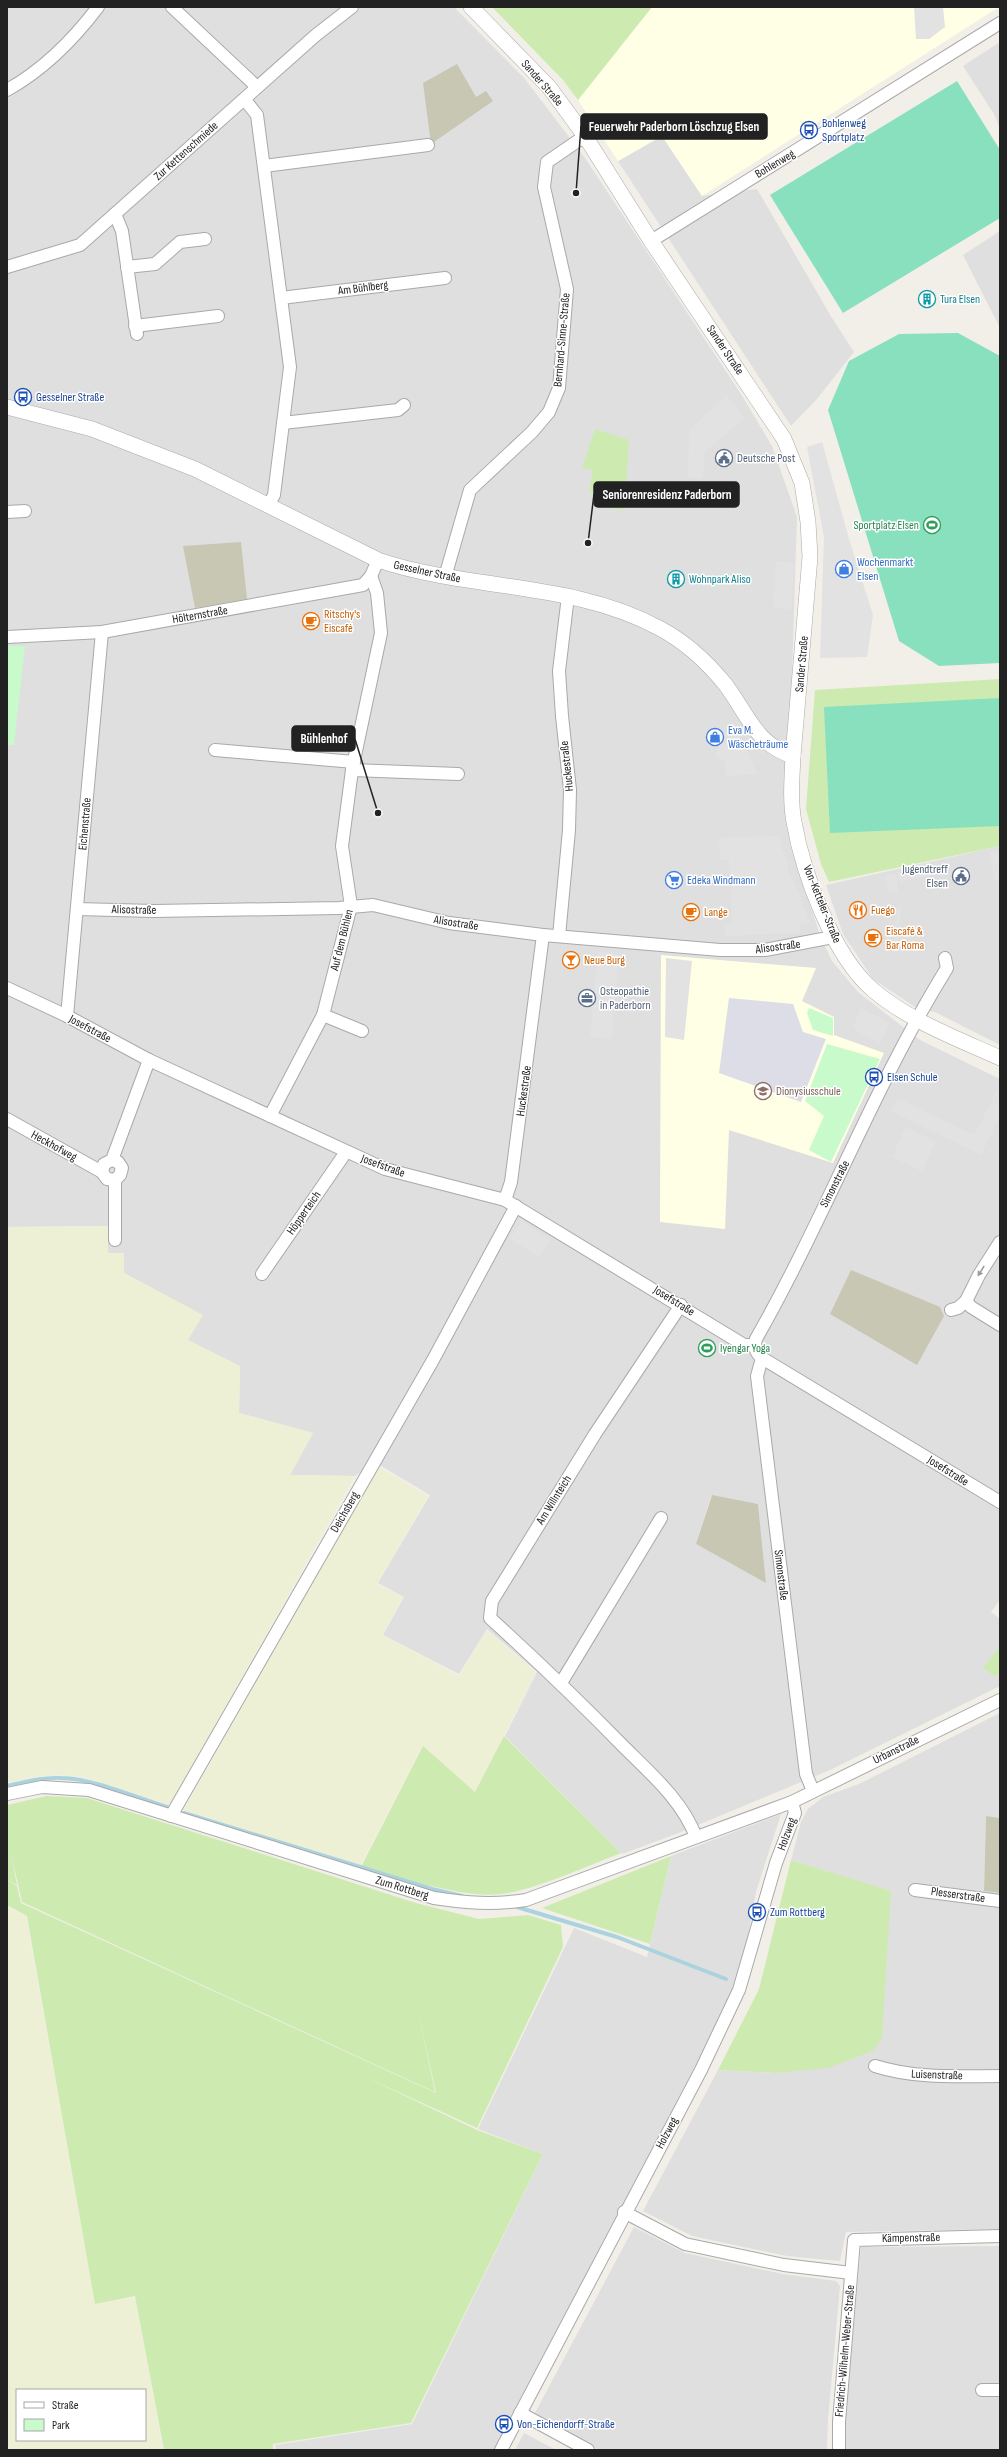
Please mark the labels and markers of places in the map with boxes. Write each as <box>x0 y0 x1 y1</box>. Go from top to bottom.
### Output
callout: Feuerwehr Paderborn Löschzug Elsen <box>581 114 767 139</box>
place label: Bohlenweg Sportplatz <box>822 116 866 145</box>
bus stop icon: Bohlenweg Sportplatz <box>799 120 819 140</box>
building icon: Tura Elsen <box>917 289 937 309</box>
place label: Tura Elsen <box>940 292 980 307</box>
bus stop icon: Gesselner Straße <box>13 387 33 407</box>
place label: Gesselner Straße <box>36 390 104 405</box>
public building icon: Deutsche Post <box>714 448 734 468</box>
place label: Deutsche Post <box>737 451 796 466</box>
callout: Seniorenresidenz Paderborn <box>594 482 739 507</box>
sports icon: Sportplatz Elsen <box>922 515 942 535</box>
place label: Sportplatz Elsen <box>853 518 919 533</box>
place label: Wochenmarkt Elsen <box>857 555 914 584</box>
shop icon: Wochenmarkt Elsen <box>834 559 854 579</box>
building icon: Wohnpark Aliso <box>666 569 686 589</box>
place label: Wohnpark Aliso <box>689 572 751 587</box>
place label: Ritschy's Eiscafé <box>324 607 360 636</box>
cafe icon: Ritschy's Eiscafé <box>301 611 321 631</box>
place label: Eva M. Wäscheträume <box>728 723 788 752</box>
callout: Bühlenhof <box>292 726 355 751</box>
shop icon: Eva M. Wäscheträume <box>705 727 725 747</box>
place label: Jugendtreff Elsen <box>901 862 948 891</box>
public building icon: Jugendtreff Elsen <box>951 866 971 886</box>
supermarket icon: Edeka Windmann <box>664 870 684 890</box>
place label: Edeka Windmann <box>687 873 756 888</box>
restaurant icon: Fuego <box>848 900 868 920</box>
cafe icon: Lange <box>681 902 701 922</box>
place label: Fuego <box>871 903 895 918</box>
place label: Lange <box>704 905 728 920</box>
place label: Eiscafé & Bar Roma <box>886 924 924 953</box>
cafe icon: Eiscafé & Bar Roma <box>863 928 883 948</box>
bar icon: Neue Burg <box>561 950 581 970</box>
place label: Neue Burg <box>584 953 625 968</box>
place label: Osteopathie in Paderborn <box>600 984 651 1013</box>
office icon: Osteopathie in Paderborn <box>577 988 597 1008</box>
bus stop icon: Elsen Schule <box>864 1067 884 1087</box>
place label: Elsen Schule <box>887 1070 938 1085</box>
school or university icon: Dionysiusschule <box>753 1081 773 1101</box>
place label: Dionysiusschule <box>776 1084 841 1099</box>
sports icon: Iyengar Yoga <box>697 1338 717 1358</box>
place label: Iyengar Yoga <box>720 1341 770 1356</box>
bus stop icon: Zum Rottberg <box>747 1902 767 1922</box>
place label: Zum Rottberg <box>770 1905 825 1920</box>
bus stop icon: Von-Eichendorff-Straße <box>494 2414 514 2434</box>
place label: Von-Eichendorff-Straße <box>517 2417 615 2432</box>

